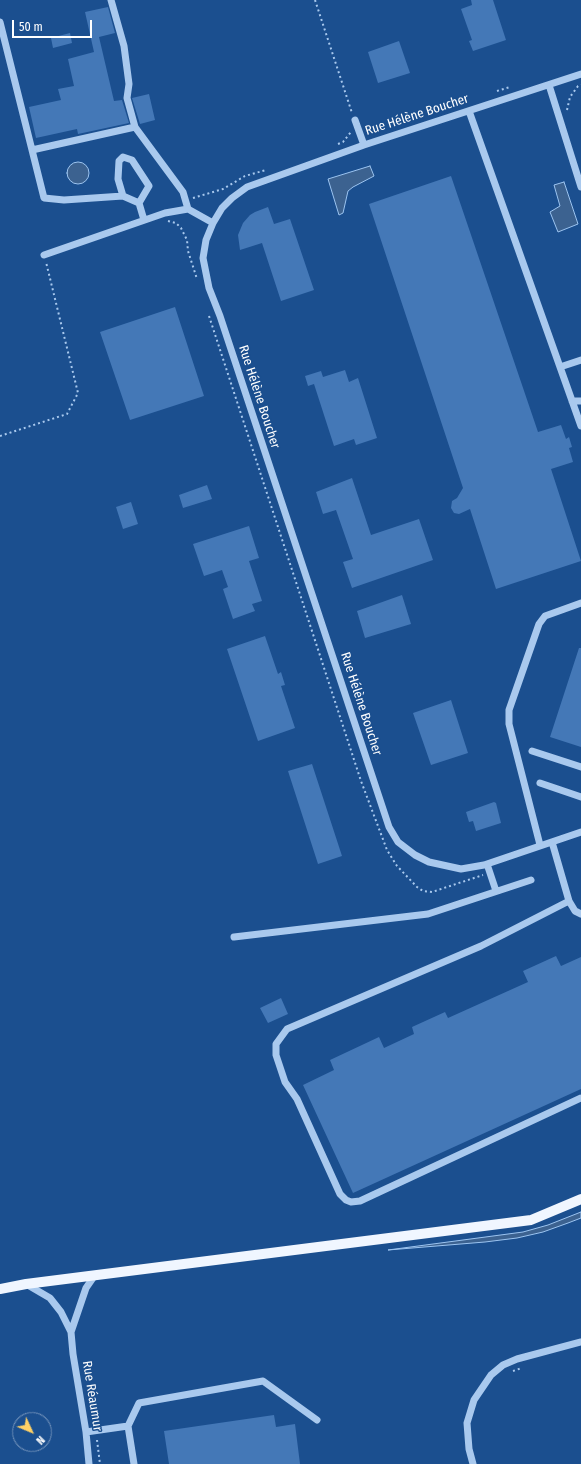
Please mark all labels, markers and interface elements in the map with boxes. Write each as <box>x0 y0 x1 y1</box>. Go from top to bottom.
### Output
scale bar <box>14 12 94 38</box>
text: 50 m <box>19 20 43 34</box>
street label: Rue Hélène Boucher <box>363 91 471 139</box>
street label: Rue Hélène Boucher <box>235 343 283 451</box>
street label: Rue Hélène Boucher <box>337 650 385 758</box>
street label: Rue Réaumur <box>79 1360 105 1432</box>
north arrow <box>12 1412 52 1452</box>
text: N <box>33 1433 47 1447</box>

